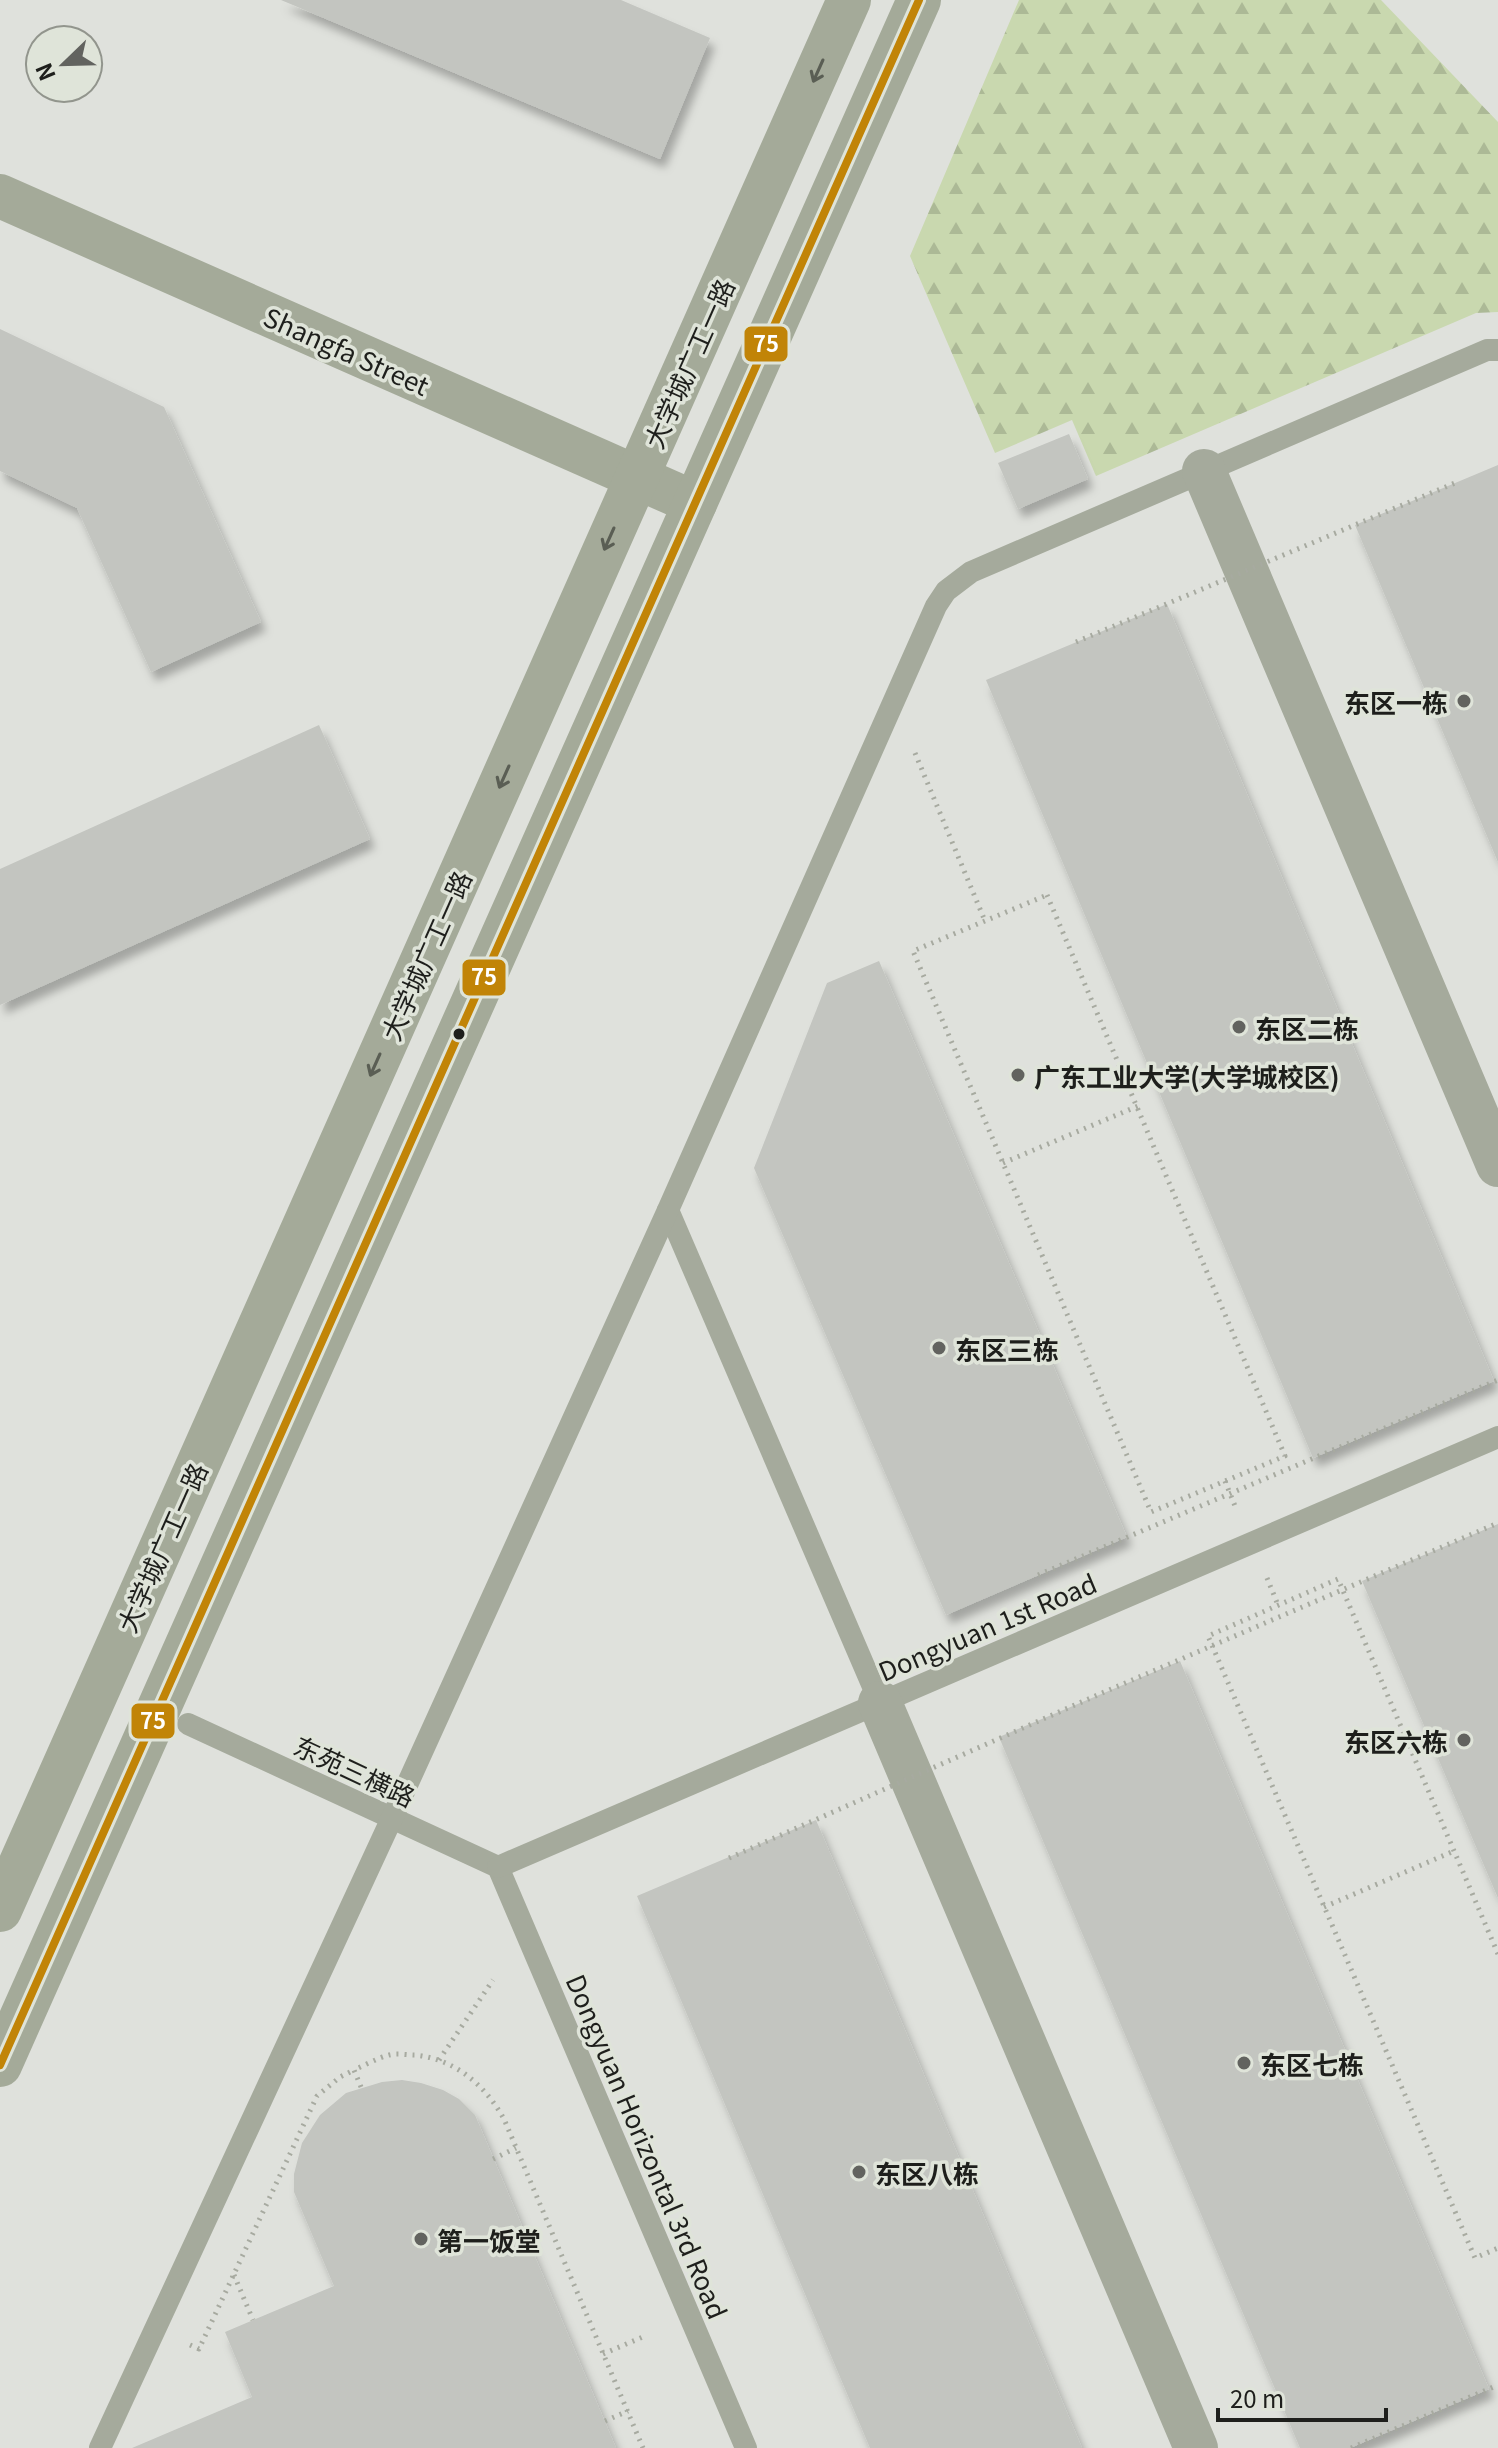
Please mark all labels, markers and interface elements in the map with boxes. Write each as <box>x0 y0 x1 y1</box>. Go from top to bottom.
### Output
north arrow <box>24 24 104 104</box>
one-way arrow <box>809 58 824 83</box>
text: N <box>26 59 62 86</box>
street label: 大学城广工一路 <box>634 272 742 454</box>
street label: Shangfa Street <box>259 297 436 403</box>
line badge: 75 <box>743 325 789 363</box>
text: 75 <box>753 326 779 358</box>
one-way arrow <box>601 526 616 551</box>
place label: 东区一栋 <box>1344 683 1448 720</box>
marker: 东区一栋 <box>1455 692 1473 710</box>
one-way arrow <box>496 764 511 788</box>
street label: 大学城广工一路 <box>371 864 479 1046</box>
line badge: 75 <box>461 958 507 997</box>
text: 75 <box>471 959 497 991</box>
place label: 东区二栋 <box>1255 1009 1359 1046</box>
marker: 东区二栋 <box>1230 1018 1248 1036</box>
unlabelled marker <box>451 1026 467 1042</box>
one-way arrow <box>367 1053 382 1077</box>
place label: 广东工业大学(大学城校区) <box>1034 1057 1340 1094</box>
marker: 广东工业大学(大学城校区) <box>1009 1066 1027 1084</box>
place label: 东区三栋 <box>955 1330 1059 1367</box>
marker: 东区三栋 <box>930 1339 948 1357</box>
street label: 大学城广工一路 <box>107 1456 215 1638</box>
street label: Dongyuan 1st Road <box>872 1563 1102 1689</box>
line badge: 75 <box>130 1702 176 1740</box>
text: 75 <box>140 1703 166 1735</box>
place label: 东区六栋 <box>1344 1722 1448 1759</box>
street label: 东苑三横路 <box>288 1726 422 1814</box>
marker: 东区六栋 <box>1455 1731 1473 1749</box>
street label: Dongyuan Horizontal 3rd Road <box>559 1968 737 2324</box>
place label: 东区七栋 <box>1260 2045 1364 2082</box>
marker: 东区七栋 <box>1235 2054 1253 2072</box>
place label: 东区八栋 <box>875 2154 979 2191</box>
marker: 东区八栋 <box>850 2163 868 2181</box>
place label: 第一饭堂 <box>437 2221 541 2258</box>
marker: 第一饭堂 <box>412 2230 430 2248</box>
scale bar <box>1218 2372 1386 2422</box>
text: 20 m <box>1230 2380 1284 2415</box>

